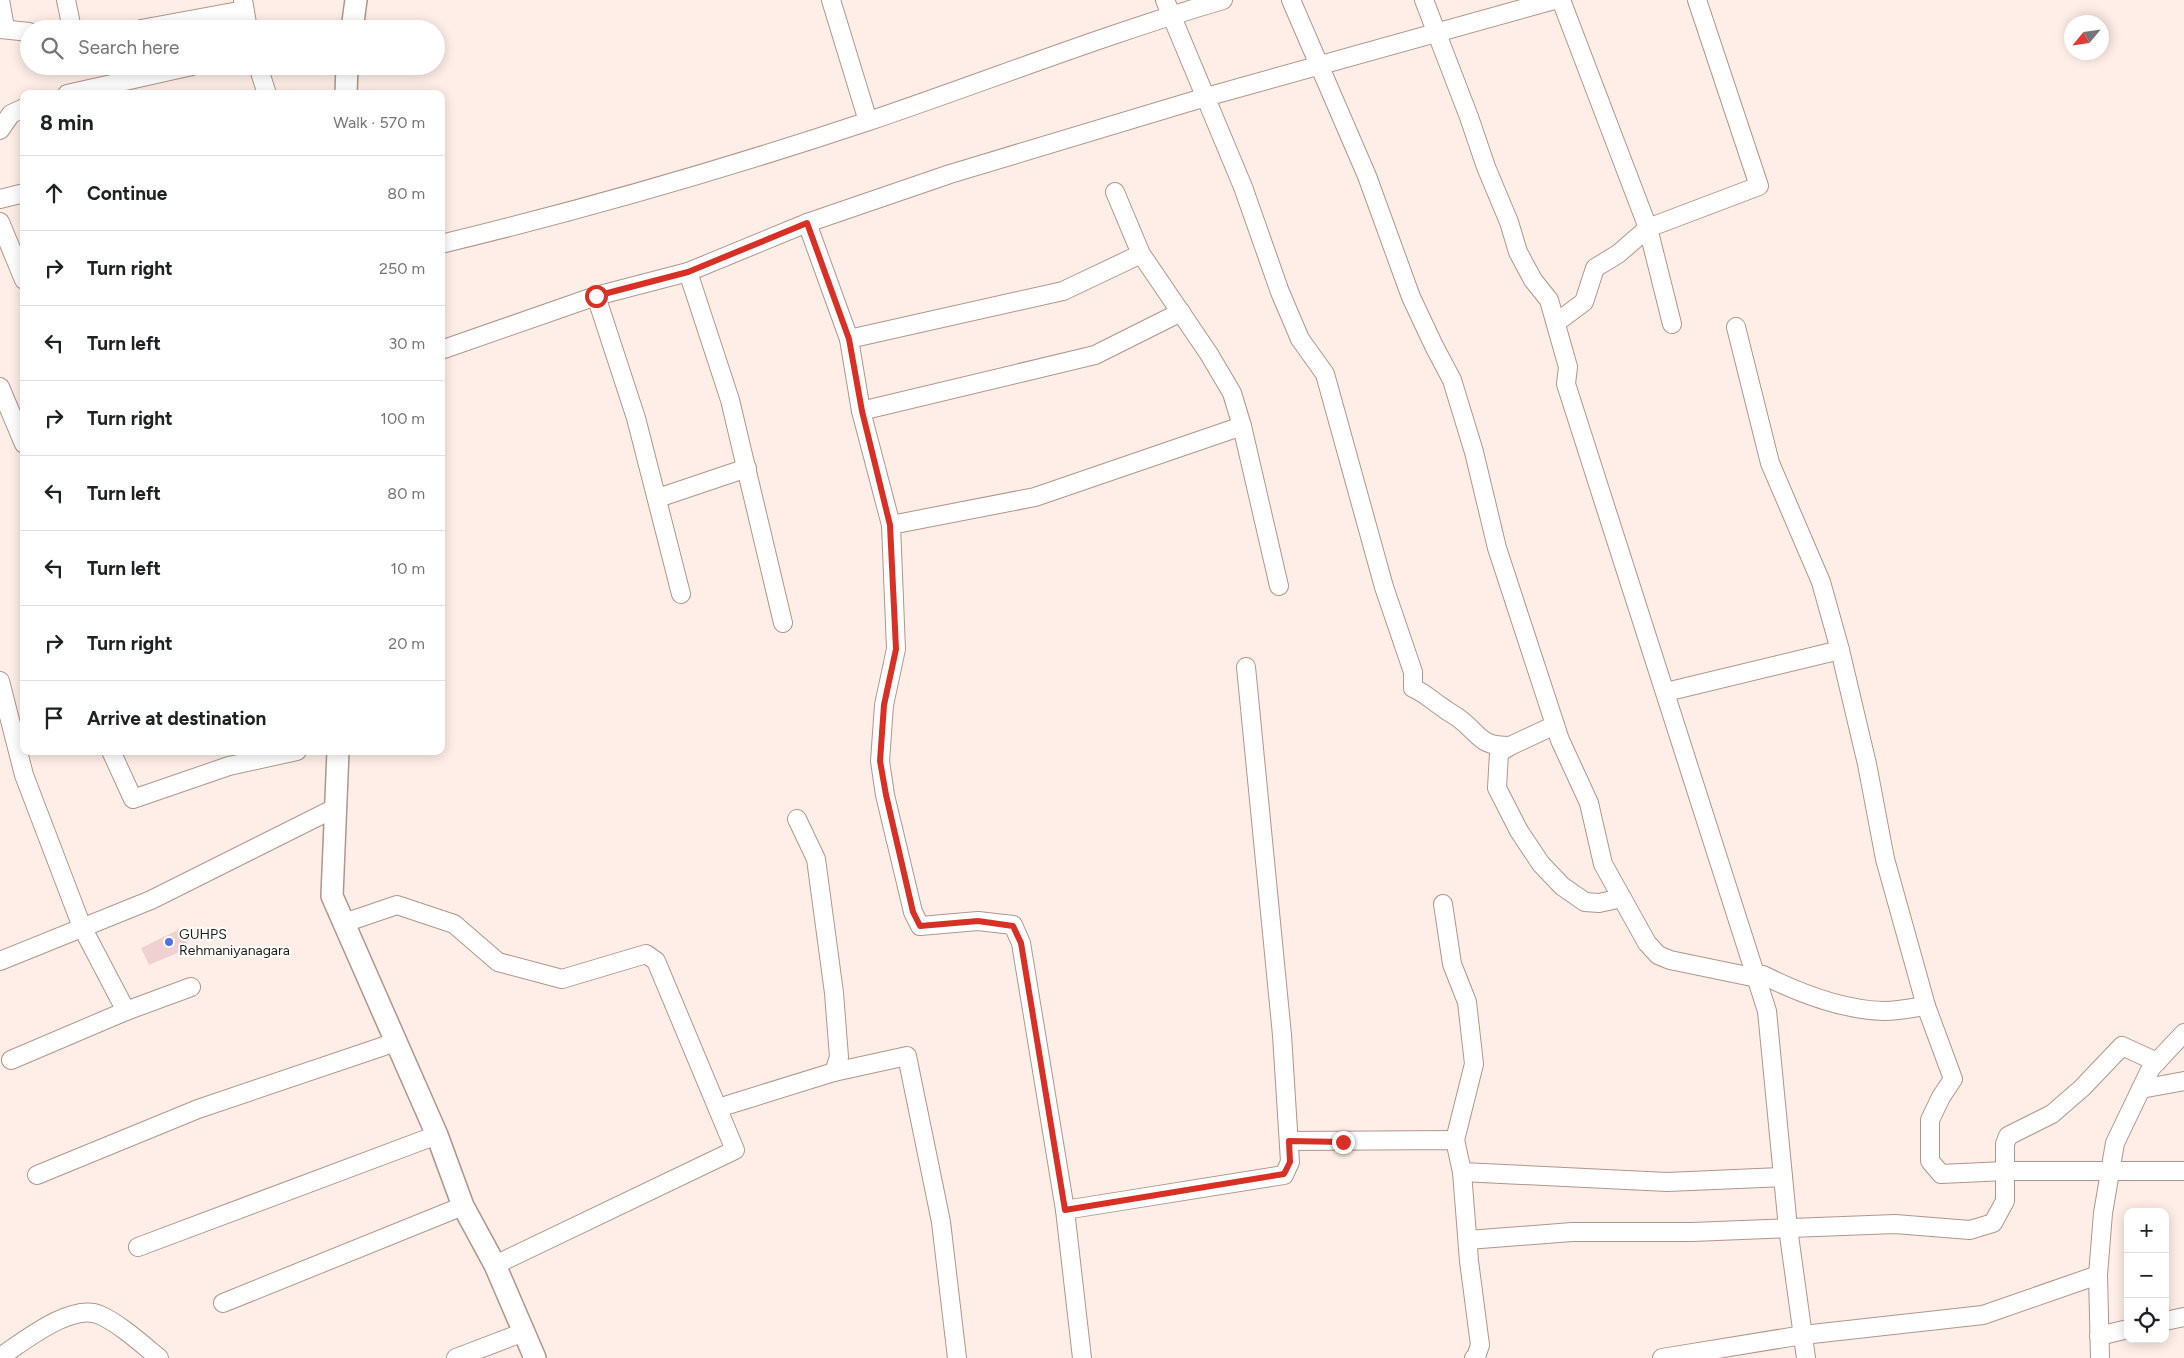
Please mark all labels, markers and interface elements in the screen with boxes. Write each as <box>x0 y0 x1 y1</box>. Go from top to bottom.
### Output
north arrow <box>2064 15 2109 60</box>
search box <box>20 20 445 75</box>
icon: search <box>38 34 66 62</box>
text: Search here <box>78 36 180 59</box>
text: 8 min <box>40 110 94 135</box>
text: Walk · 570 m <box>333 113 425 132</box>
icon: ahead <box>40 179 68 207</box>
text: Continue <box>87 182 167 205</box>
text: 80 m <box>387 184 425 203</box>
icon: right <box>40 254 68 282</box>
text: Turn right <box>87 257 173 280</box>
text: 250 m <box>379 259 425 278</box>
route start <box>585 285 608 308</box>
icon: left <box>40 329 68 357</box>
text: Turn left <box>87 332 161 355</box>
text: 30 m <box>388 334 425 353</box>
icon: right <box>40 404 68 432</box>
text: Turn right <box>87 407 173 430</box>
text: 100 m <box>380 409 425 428</box>
icon: left <box>40 479 68 507</box>
text: Turn left <box>87 482 161 505</box>
text: 80 m <box>387 484 425 503</box>
icon: left <box>40 554 68 582</box>
text: Turn left <box>87 557 161 580</box>
text: 10 m <box>391 559 425 578</box>
icon: right <box>40 629 68 657</box>
text: Turn right <box>87 632 173 655</box>
text: 20 m <box>388 634 425 653</box>
icon: arrive <box>40 704 68 732</box>
text: Arrive at destination <box>87 707 266 730</box>
place label: GUHPS Rehmaniyanagara <box>179 926 290 959</box>
marker: GUHPS Rehmaniyanagara <box>163 936 175 948</box>
route end <box>1332 1131 1355 1154</box>
map controls <box>2124 1208 2169 1343</box>
button: + <box>2124 1208 2169 1253</box>
button: − <box>2124 1253 2169 1298</box>
button: locate <box>2124 1298 2169 1343</box>

